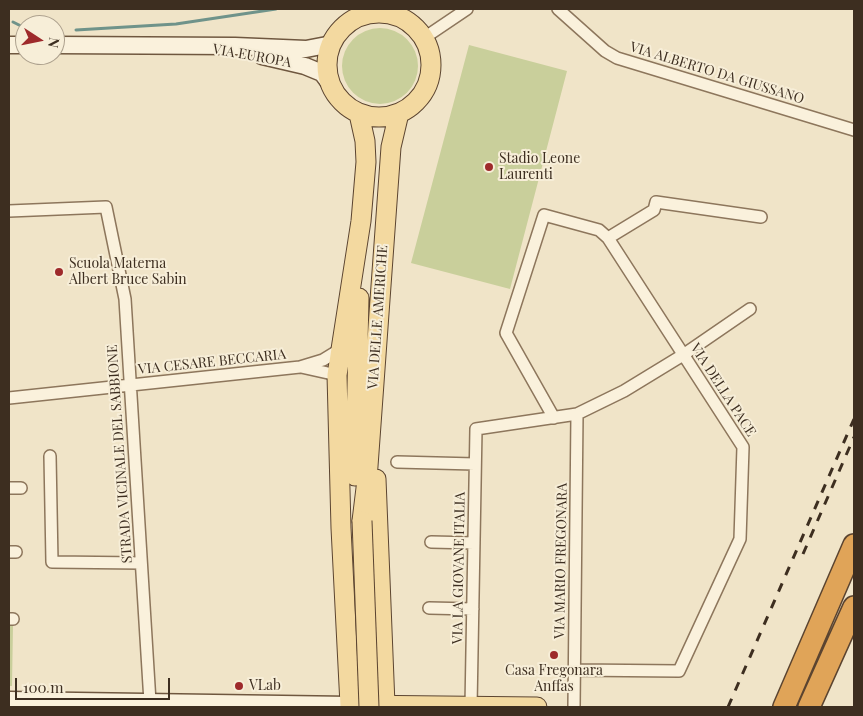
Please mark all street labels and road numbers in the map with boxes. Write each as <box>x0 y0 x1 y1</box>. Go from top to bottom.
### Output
street label: VIA ALBERTO DA GIUSSANO <box>628 38 806 108</box>
street label: VIA EUROPA <box>211 41 293 71</box>
street label: VIA DELLE AMERICHE <box>365 244 391 390</box>
street label: VIA DELLA PACE <box>687 340 759 440</box>
street label: STRADA VICINALE DEL SABBIONE <box>104 344 136 564</box>
street label: VIA CESARE BECCARIA <box>137 346 287 378</box>
street label: VIA MARIO FREGONARA <box>551 483 571 639</box>
street label: VIA LA GIOVANE ITALIA <box>449 492 469 644</box>

